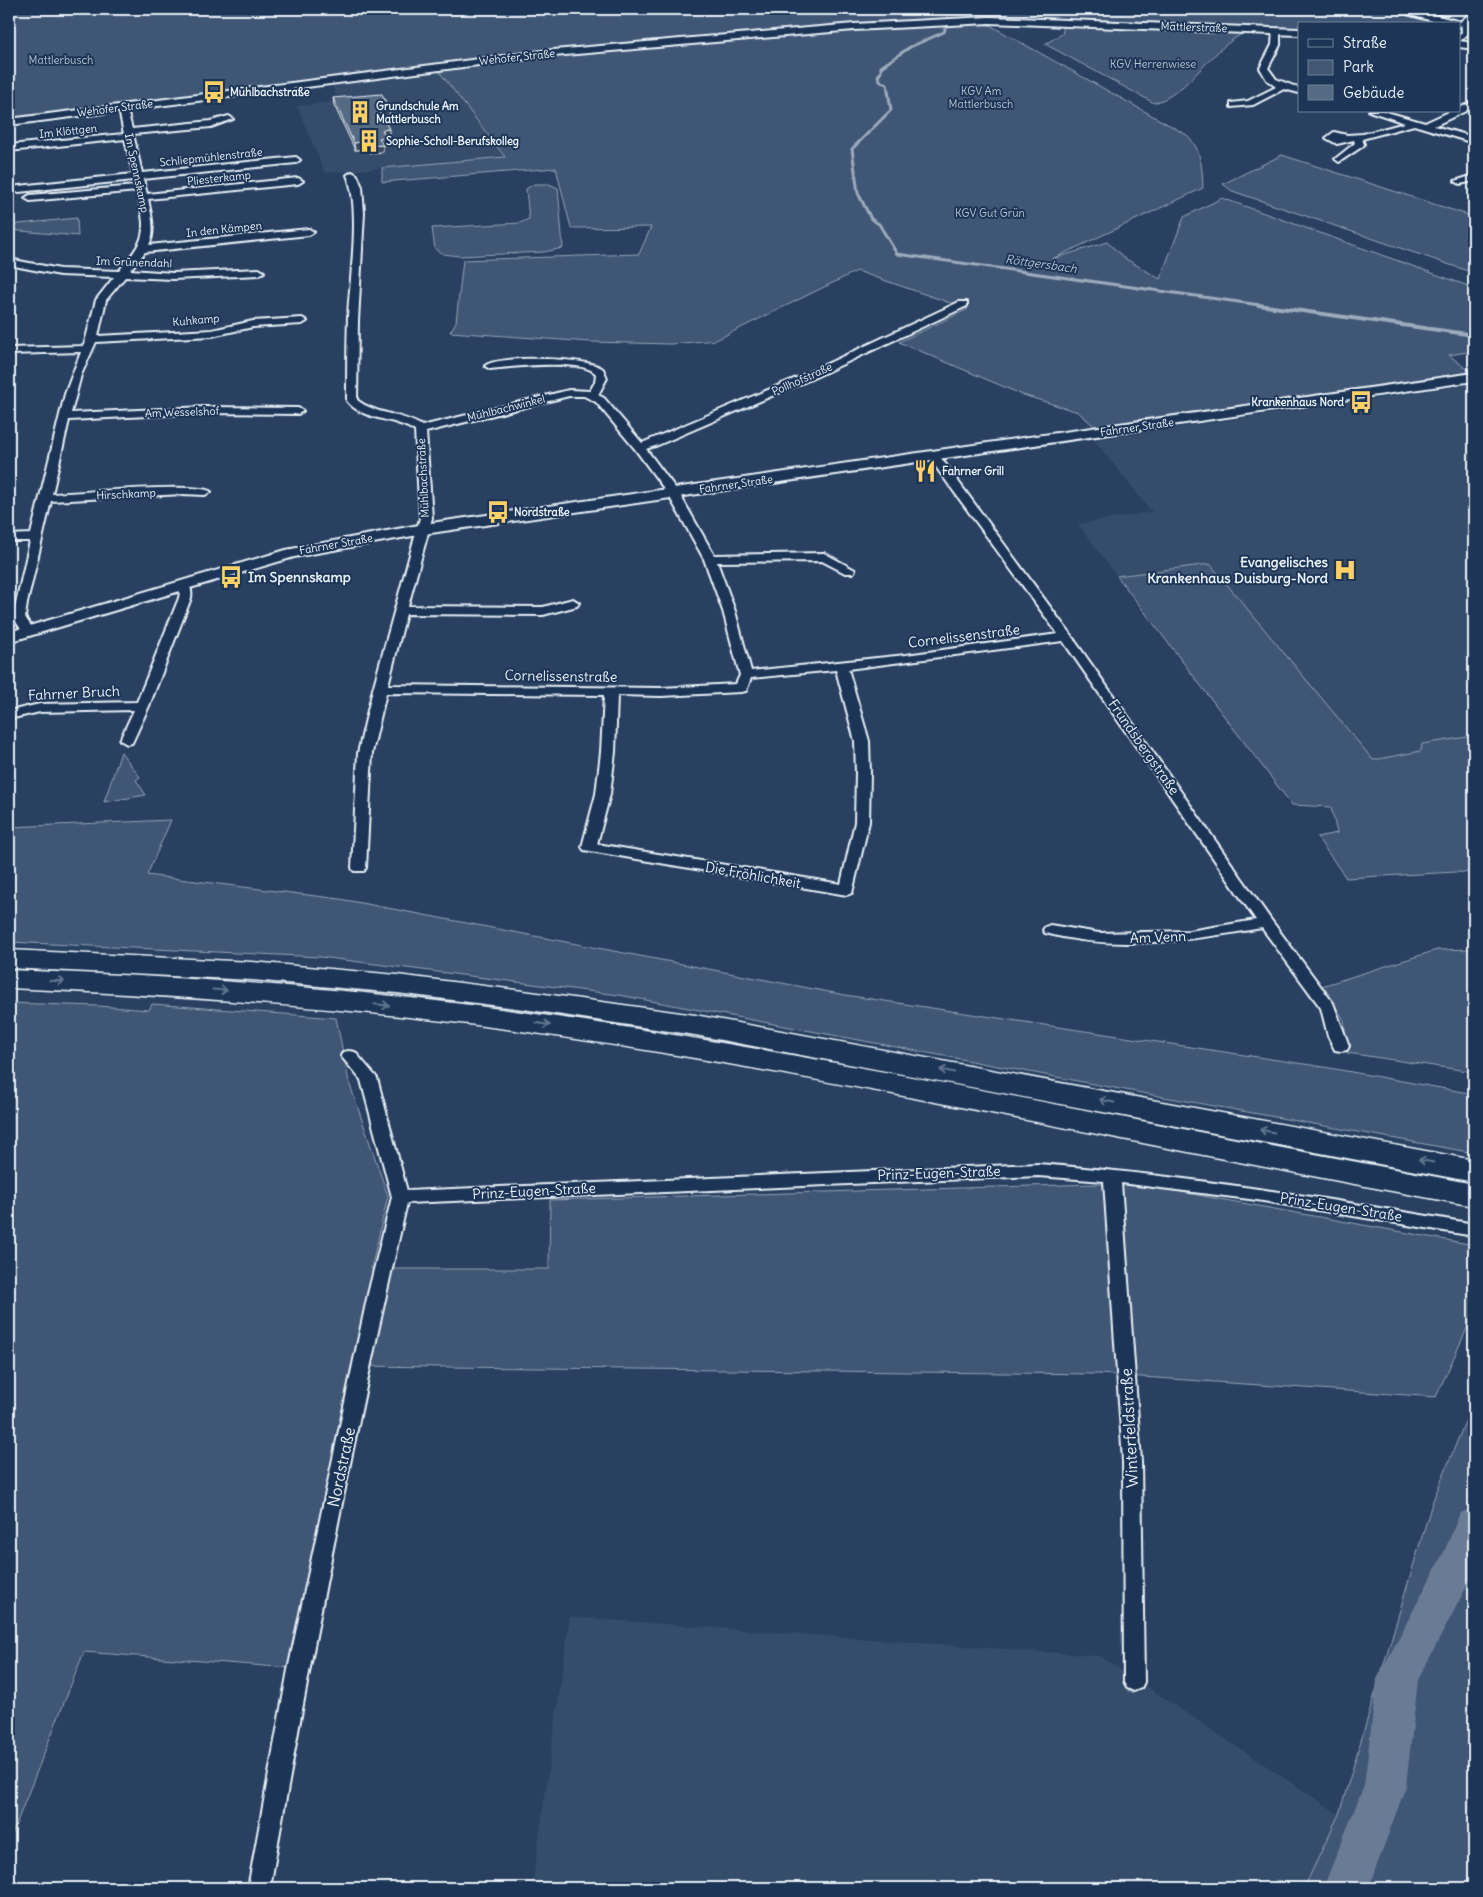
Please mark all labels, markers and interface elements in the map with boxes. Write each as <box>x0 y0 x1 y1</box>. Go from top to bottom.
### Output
street label: Mattlerstraße <box>1160 19 1228 35</box>
legend <box>1298 22 1460 112</box>
text: Straße <box>1343 33 1387 52</box>
street label: Wehofer Straße <box>478 46 556 68</box>
park label: Mattlerbusch <box>29 53 93 67</box>
park label: KGV Herrenwiese <box>1110 57 1196 71</box>
text: Park <box>1343 57 1374 76</box>
bus stop icon: Mühlbachstraße <box>201 79 227 105</box>
text: Gebäude <box>1343 83 1404 102</box>
park label: KGV Am Mattlerbusch <box>949 84 1013 111</box>
place label: Mühlbachstraße <box>230 85 310 99</box>
street label: Wehofer Straße <box>76 96 154 120</box>
building icon: Grundschule Am Mattlerbusch <box>347 99 373 125</box>
place label: Grundschule Am Mattlerbusch <box>376 99 459 126</box>
street label: Im Klöttgen <box>38 121 98 141</box>
building icon: Sophie-Scholl-Berufskolleg <box>356 128 382 154</box>
street label: Im Spennskamp <box>122 132 152 214</box>
place label: Sophie-Scholl-Berufskolleg <box>386 134 519 149</box>
street label: Schliepmühlenstraße <box>159 145 263 169</box>
street label: Pliesterkamp <box>186 168 252 188</box>
park label: KGV Gut Grün <box>955 206 1025 220</box>
street label: In den Kämpen <box>185 218 263 240</box>
water label: Röttgersbach <box>1004 251 1079 276</box>
street label: Im Grünendahl <box>96 254 172 270</box>
street label: Kuhkamp <box>172 311 220 329</box>
street label: Pollhofstraße <box>770 359 835 399</box>
bus stop icon: Krankenhaus Nord <box>1348 389 1374 415</box>
street label: Mühlbachwinkel <box>466 392 546 424</box>
place label: Krankenhaus Nord <box>1251 395 1345 409</box>
street label: Am Wesselshof <box>145 404 220 420</box>
street label: Fahrner Straße <box>1099 415 1175 439</box>
street label: Mühlbachstraße <box>414 438 432 518</box>
restaurant icon: Fahrner Grill <box>912 458 938 484</box>
place label: Fahrner Grill <box>942 464 1004 478</box>
street label: Fahrner Straße <box>698 472 774 496</box>
street label: Hirschkamp <box>96 485 156 503</box>
bus stop icon: Nordstraße <box>485 499 511 525</box>
place label: Nordstraße <box>514 505 570 519</box>
street label: Fahrner Straße <box>298 531 374 557</box>
place label: Evangelisches Krankenhaus Duisburg-Nord <box>1147 553 1329 587</box>
hospital icon: Evangelisches Krankenhaus Duisburg-Nord <box>1332 557 1358 583</box>
bus stop icon: Im Spennskamp <box>218 564 244 590</box>
place label: Im Spennskamp <box>248 568 351 586</box>
street label: Cornelissenstraße <box>907 620 1021 652</box>
street label: Cornelissenstraße <box>504 666 618 686</box>
street label: Fahrner Bruch <box>28 682 120 704</box>
street label: Frundsbergstraße <box>1104 696 1184 798</box>
street label: Die Fröhlichkeit <box>704 858 802 892</box>
street label: Am Venn <box>1129 927 1187 947</box>
one-way arrow <box>49 976 65 986</box>
one-way arrow <box>211 986 227 995</box>
one-way arrow <box>373 1000 389 1009</box>
one-way arrow <box>534 1020 550 1030</box>
one-way arrow <box>940 1065 956 1075</box>
one-way arrow <box>1099 1096 1115 1105</box>
one-way arrow <box>1259 1126 1275 1136</box>
one-way arrow <box>1419 1156 1435 1166</box>
street label: Prinz-Eugen-Straße <box>877 1162 1001 1184</box>
street label: Prinz-Eugen-Straße <box>472 1179 596 1203</box>
street label: Prinz-Eugen-Straße <box>1279 1188 1403 1226</box>
street label: Winterfeldstraße <box>1116 1368 1142 1488</box>
street label: Nordstraße <box>323 1425 359 1509</box>

